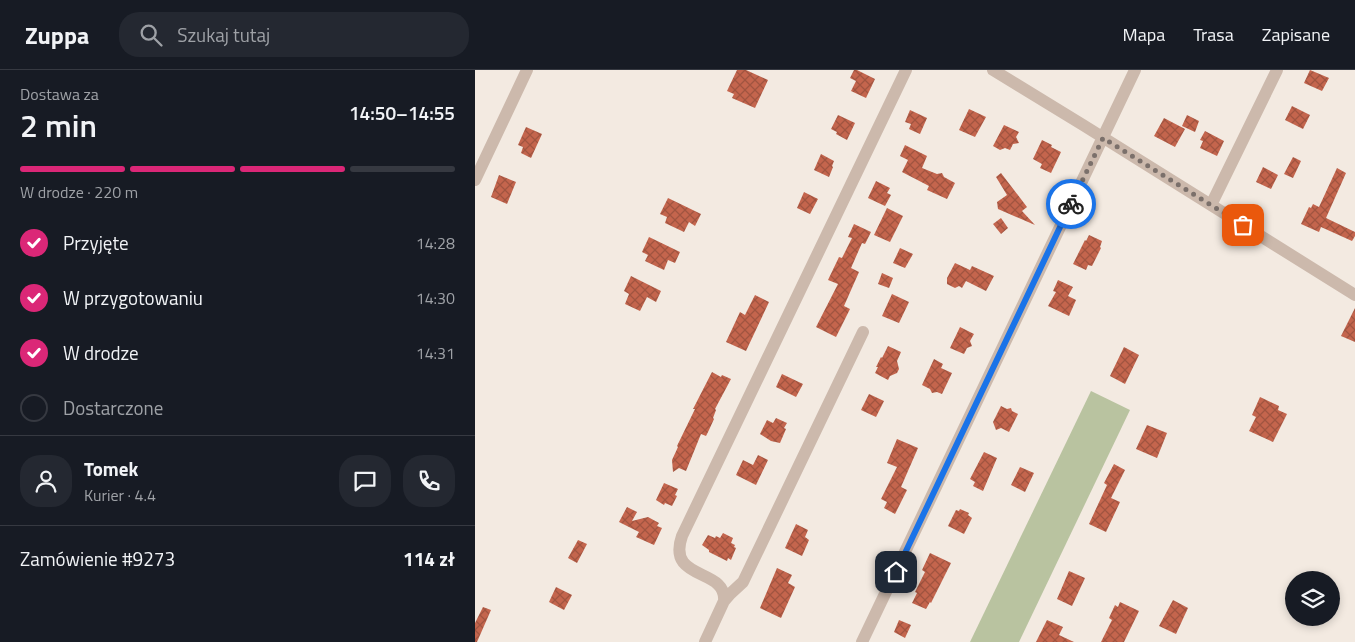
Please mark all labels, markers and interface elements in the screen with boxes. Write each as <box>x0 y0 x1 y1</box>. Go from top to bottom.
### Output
search box <box>119 12 469 57</box>
text: Zuppa <box>25 17 89 53</box>
text: Szukaj tutaj <box>177 20 270 49</box>
icon: search <box>137 21 165 49</box>
text: Mapa <box>1123 21 1165 48</box>
text: Trasa <box>1193 21 1234 48</box>
text: Zapisane <box>1262 21 1330 48</box>
text: Dostawa za <box>20 82 99 106</box>
text: 14:50–14:55 <box>349 98 455 127</box>
text: 2 min <box>20 101 97 149</box>
courier <box>1046 179 1096 229</box>
text: W drodze · 220 m <box>20 180 138 204</box>
icon: bike <box>1057 190 1085 218</box>
pin <box>1222 204 1264 246</box>
icon: bag <box>1229 211 1257 239</box>
text: Przyjęte <box>63 228 129 257</box>
icon: check <box>20 229 48 257</box>
text: 14:28 <box>416 231 455 255</box>
text: W przygotowaniu <box>63 283 203 312</box>
icon: check <box>20 284 48 312</box>
text: 14:30 <box>416 286 455 310</box>
text: W drodze <box>63 338 139 367</box>
icon: check <box>20 339 48 367</box>
text: 14:31 <box>416 341 455 365</box>
text: Dostarczone <box>63 393 163 422</box>
text: Tomek <box>84 454 138 483</box>
button: person <box>20 455 72 507</box>
button: chat <box>339 455 391 507</box>
button: phone <box>403 455 455 507</box>
text: Kurier · 4.4 <box>84 483 156 507</box>
text: Zamówienie #9273 <box>20 544 175 573</box>
text: 114 zł <box>403 544 455 573</box>
pin <box>875 551 917 593</box>
icon: home <box>882 558 910 586</box>
map controls <box>1285 571 1340 626</box>
button: layers <box>1285 571 1340 626</box>

